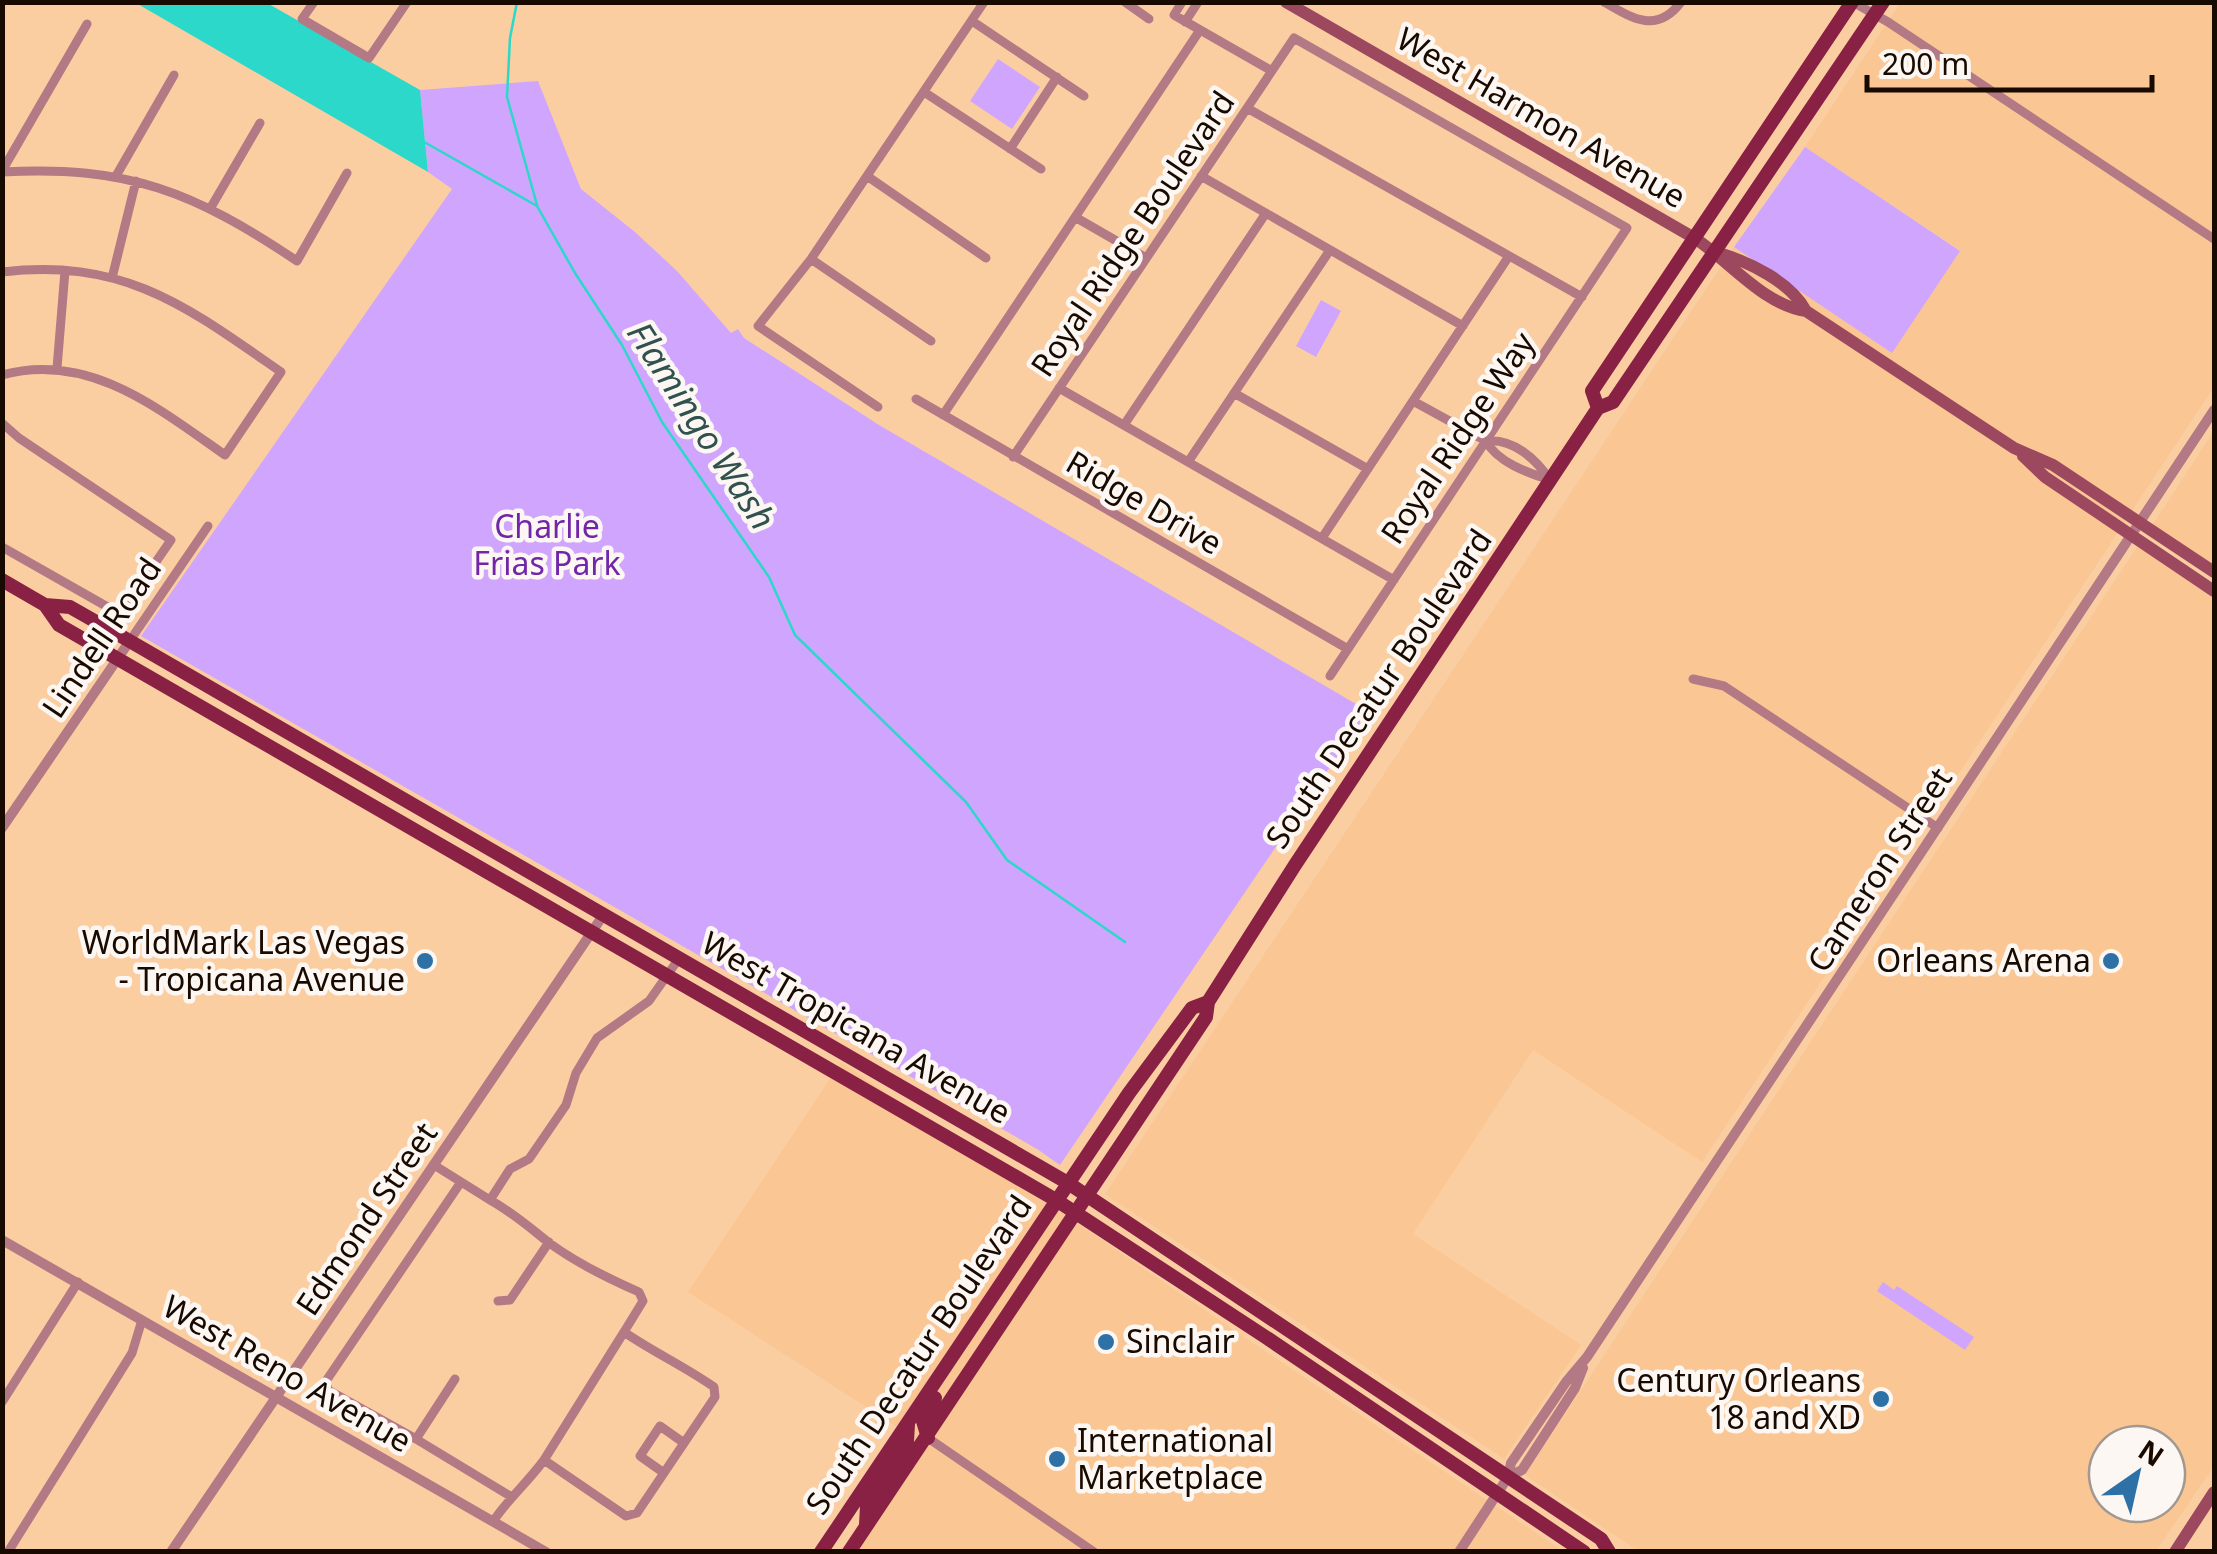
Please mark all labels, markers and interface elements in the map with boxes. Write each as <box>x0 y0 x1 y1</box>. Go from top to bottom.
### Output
street label: West Harmon Avenue <box>1389 16 1694 217</box>
scale bar <box>1867 30 2152 92</box>
text: 200 m <box>1882 43 1969 84</box>
street label: Royal Ridge Boulevard <box>1020 82 1243 384</box>
water label: Flamingo Wash <box>617 312 787 538</box>
street label: Royal Ridge Way <box>1370 322 1544 551</box>
street label: Ridge Drive <box>1059 440 1230 564</box>
park label: Charlie Frias Park <box>473 504 621 584</box>
street label: South Decatur Boulevard <box>1255 520 1501 856</box>
street label: Lindell Road <box>31 549 170 726</box>
street label: Cameron Street <box>1797 759 1961 980</box>
place label: WorldMark Las Vegas - Tropicana Avenue <box>82 920 405 1000</box>
street label: West Tropicana Avenue <box>694 921 1019 1133</box>
place label: Orleans Arena <box>1876 938 2091 981</box>
marker: WorldMark Las Vegas - Tropicana Avenue <box>414 950 436 972</box>
marker: Orleans Arena <box>2100 950 2122 972</box>
street label: Edmond Street <box>285 1113 446 1323</box>
street label: South Decatur Boulevard <box>795 1186 1041 1522</box>
street label: West Reno Avenue <box>156 1284 420 1461</box>
place label: Sinclair <box>1126 1319 1235 1362</box>
marker: Sinclair <box>1095 1331 1117 1353</box>
place label: Century Orleans 18 and XD <box>1616 1358 1861 1438</box>
marker: Century Orleans 18 and XD <box>1870 1388 1892 1410</box>
place label: International Marketplace <box>1077 1418 1273 1498</box>
north arrow <box>2087 1424 2187 1524</box>
text: N <box>2131 1430 2172 1475</box>
marker: International Marketplace <box>1046 1448 1068 1470</box>

